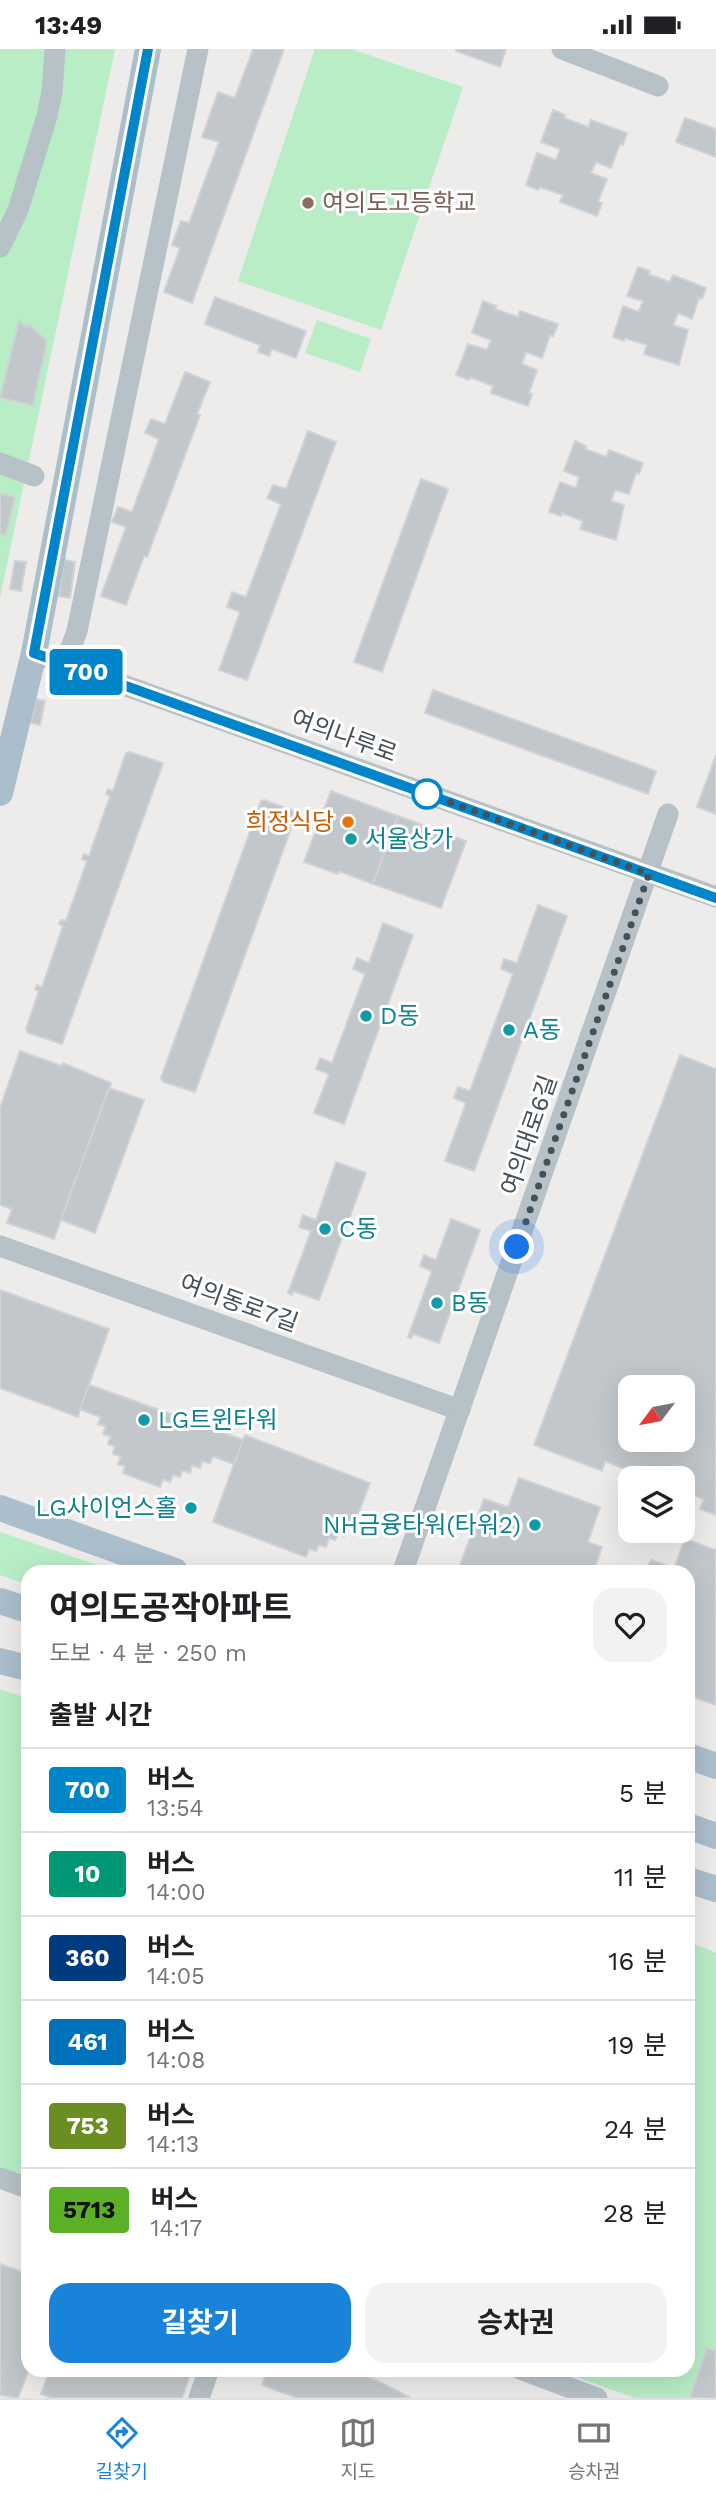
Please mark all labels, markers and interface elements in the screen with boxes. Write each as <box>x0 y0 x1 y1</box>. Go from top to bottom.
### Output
text: 13:49 <box>35 10 102 40</box>
place label: 여의도고등학교 <box>322 189 477 217</box>
marker: 여의도고등학교 <box>300 195 316 211</box>
line badge: 700 <box>46 649 126 695</box>
text: 700 <box>64 658 108 686</box>
street label: 여의나루로 <box>287 704 401 768</box>
unlabelled marker <box>412 779 442 809</box>
place label: 희정식당 <box>246 808 334 836</box>
marker: 희정식당 <box>340 814 356 830</box>
place label: 서울상가 <box>365 825 453 853</box>
marker: 서울상가 <box>343 831 359 847</box>
place label: D동 <box>380 1002 419 1030</box>
marker: D동 <box>358 1008 374 1024</box>
place label: A동 <box>523 1016 561 1044</box>
marker: A동 <box>501 1022 517 1038</box>
street label: 여의대로6길 <box>495 1071 563 1199</box>
place label: C동 <box>339 1215 378 1243</box>
marker: C동 <box>317 1221 333 1237</box>
your location <box>499 1229 534 1264</box>
street label: 여의동로7길 <box>176 1269 302 1337</box>
place label: B동 <box>451 1289 489 1317</box>
marker: B동 <box>429 1295 445 1311</box>
north arrow <box>618 1375 695 1453</box>
map controls <box>618 1375 695 1543</box>
place label: LG트윈타워 <box>158 1406 278 1434</box>
marker: LG트윈타워 <box>136 1412 152 1428</box>
button: layers <box>618 1466 695 1543</box>
place label: LG사이언스홀 <box>35 1494 177 1522</box>
marker: LG사이언스홀 <box>183 1500 199 1516</box>
place label: NH금융타워(타워2) <box>323 1511 521 1539</box>
marker: NH금융타워(타워2) <box>527 1517 543 1533</box>
text: 여의도공작아파트 <box>49 1588 292 1627</box>
button: heart <box>593 1588 667 1662</box>
text: 도보 · 4 분 · 250 m <box>49 1640 247 1667</box>
text: 출발 시간 <box>49 1700 152 1730</box>
text: 버스 <box>147 1764 195 1794</box>
text: 700 <box>65 1776 110 1804</box>
text: 5 분 <box>619 1778 667 1808</box>
text: 13:54 <box>147 1795 204 1822</box>
text: 버스 <box>147 1848 195 1878</box>
text: 10 <box>75 1860 100 1888</box>
text: 11 분 <box>614 1862 667 1892</box>
text: 14:00 <box>147 1879 205 1906</box>
text: 버스 <box>147 1932 195 1962</box>
text: 360 <box>65 1944 110 1972</box>
text: 16 분 <box>608 1946 667 1976</box>
text: 14:05 <box>147 1963 205 1990</box>
text: 버스 <box>147 2016 195 2046</box>
text: 461 <box>67 2028 108 2056</box>
text: 19 분 <box>608 2030 667 2060</box>
text: 14:08 <box>147 2047 205 2074</box>
text: 버스 <box>147 2100 195 2130</box>
text: 753 <box>66 2112 109 2140</box>
text: 24 분 <box>604 2114 667 2144</box>
text: 14:13 <box>147 2131 199 2158</box>
text: 버스 <box>150 2184 198 2214</box>
text: 5713 <box>63 2196 115 2224</box>
text: 28 분 <box>603 2198 667 2228</box>
text: 14:17 <box>150 2215 202 2242</box>
button: 길찾기 <box>49 2283 351 2363</box>
button: 승차권 <box>365 2283 667 2363</box>
tab: 길찾기 <box>96 2414 148 2483</box>
tab: 지도 <box>339 2414 377 2483</box>
tab: 승차권 <box>568 2414 620 2483</box>

